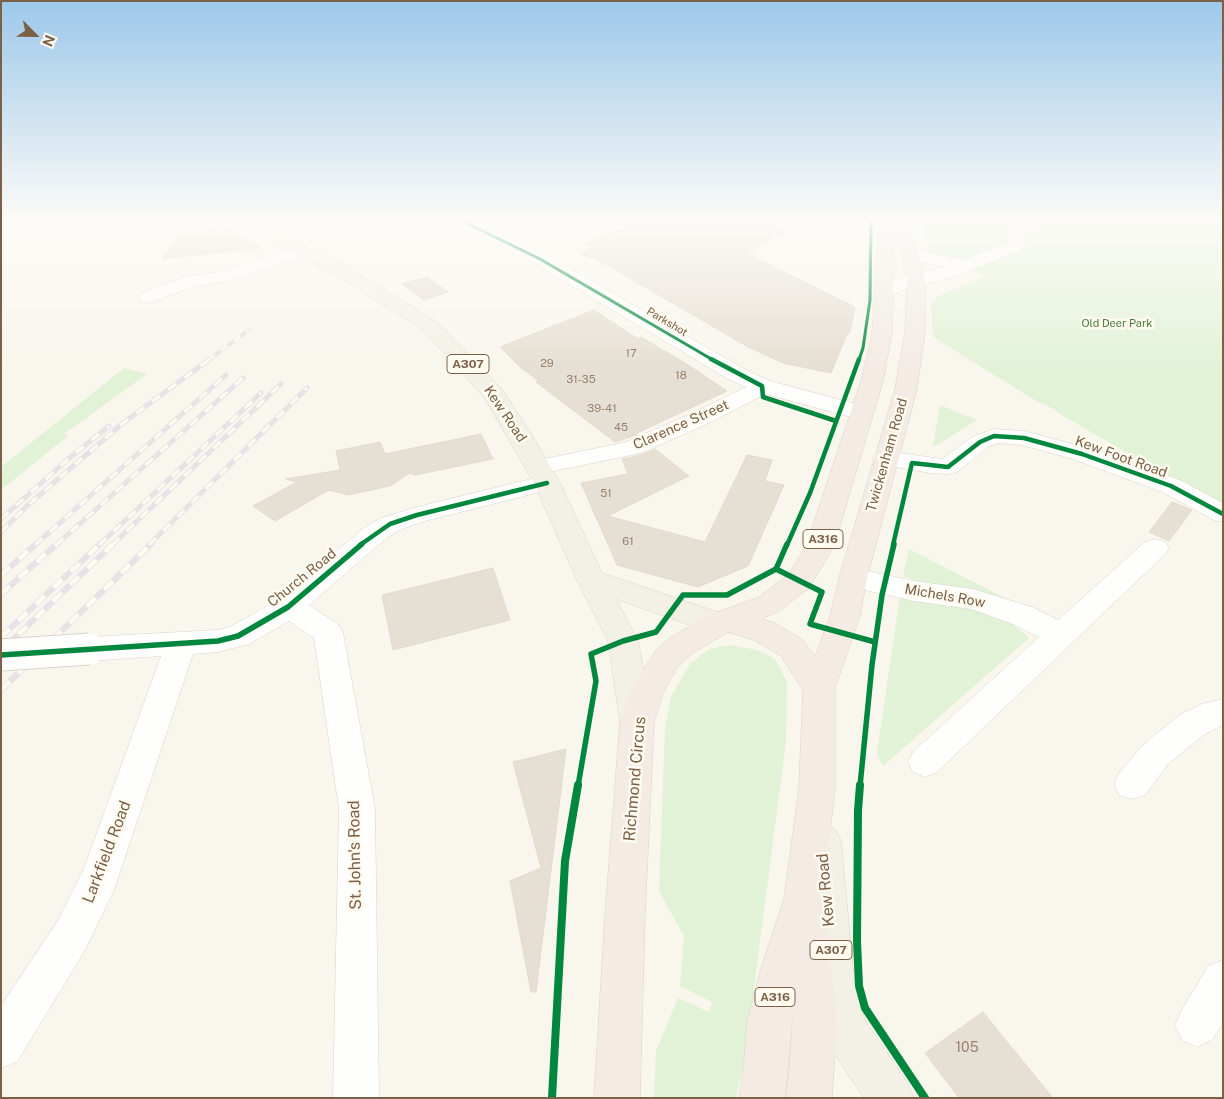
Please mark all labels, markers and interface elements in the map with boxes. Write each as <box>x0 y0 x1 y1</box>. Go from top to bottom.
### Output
north arrow <box>10 10 60 60</box>
text: N <box>39 33 58 49</box>
street label: Parkshot <box>644 305 690 339</box>
park label: Old Deer Park <box>1082 317 1152 331</box>
house number: 17 <box>625 347 637 361</box>
road number: A307 <box>447 354 489 374</box>
house number: 29 <box>540 357 554 371</box>
house number: 18 <box>675 369 687 383</box>
house number: 31-35 <box>566 373 596 387</box>
street label: Kew Road <box>480 383 530 445</box>
street label: Clarence Street <box>631 396 731 454</box>
street label: Twickenham Road <box>863 396 911 514</box>
house number: 39-41 <box>587 402 617 416</box>
house number: 45 <box>614 421 628 435</box>
street label: Kew Foot Road <box>1073 433 1169 481</box>
house number: 51 <box>600 487 612 501</box>
road number: A316 <box>803 530 843 548</box>
house number: 61 <box>622 535 634 549</box>
street label: Church Road <box>264 545 340 611</box>
street label: Michels Row <box>903 581 987 611</box>
street label: Richmond Circus <box>620 716 650 842</box>
street label: Larkfield Road <box>79 798 135 906</box>
street label: St. John's Road <box>344 800 366 910</box>
street label: Kew Road <box>813 852 839 928</box>
road number: A307 <box>810 940 852 960</box>
road number: A316 <box>755 988 795 1006</box>
house number: 105 <box>955 1040 979 1056</box>

